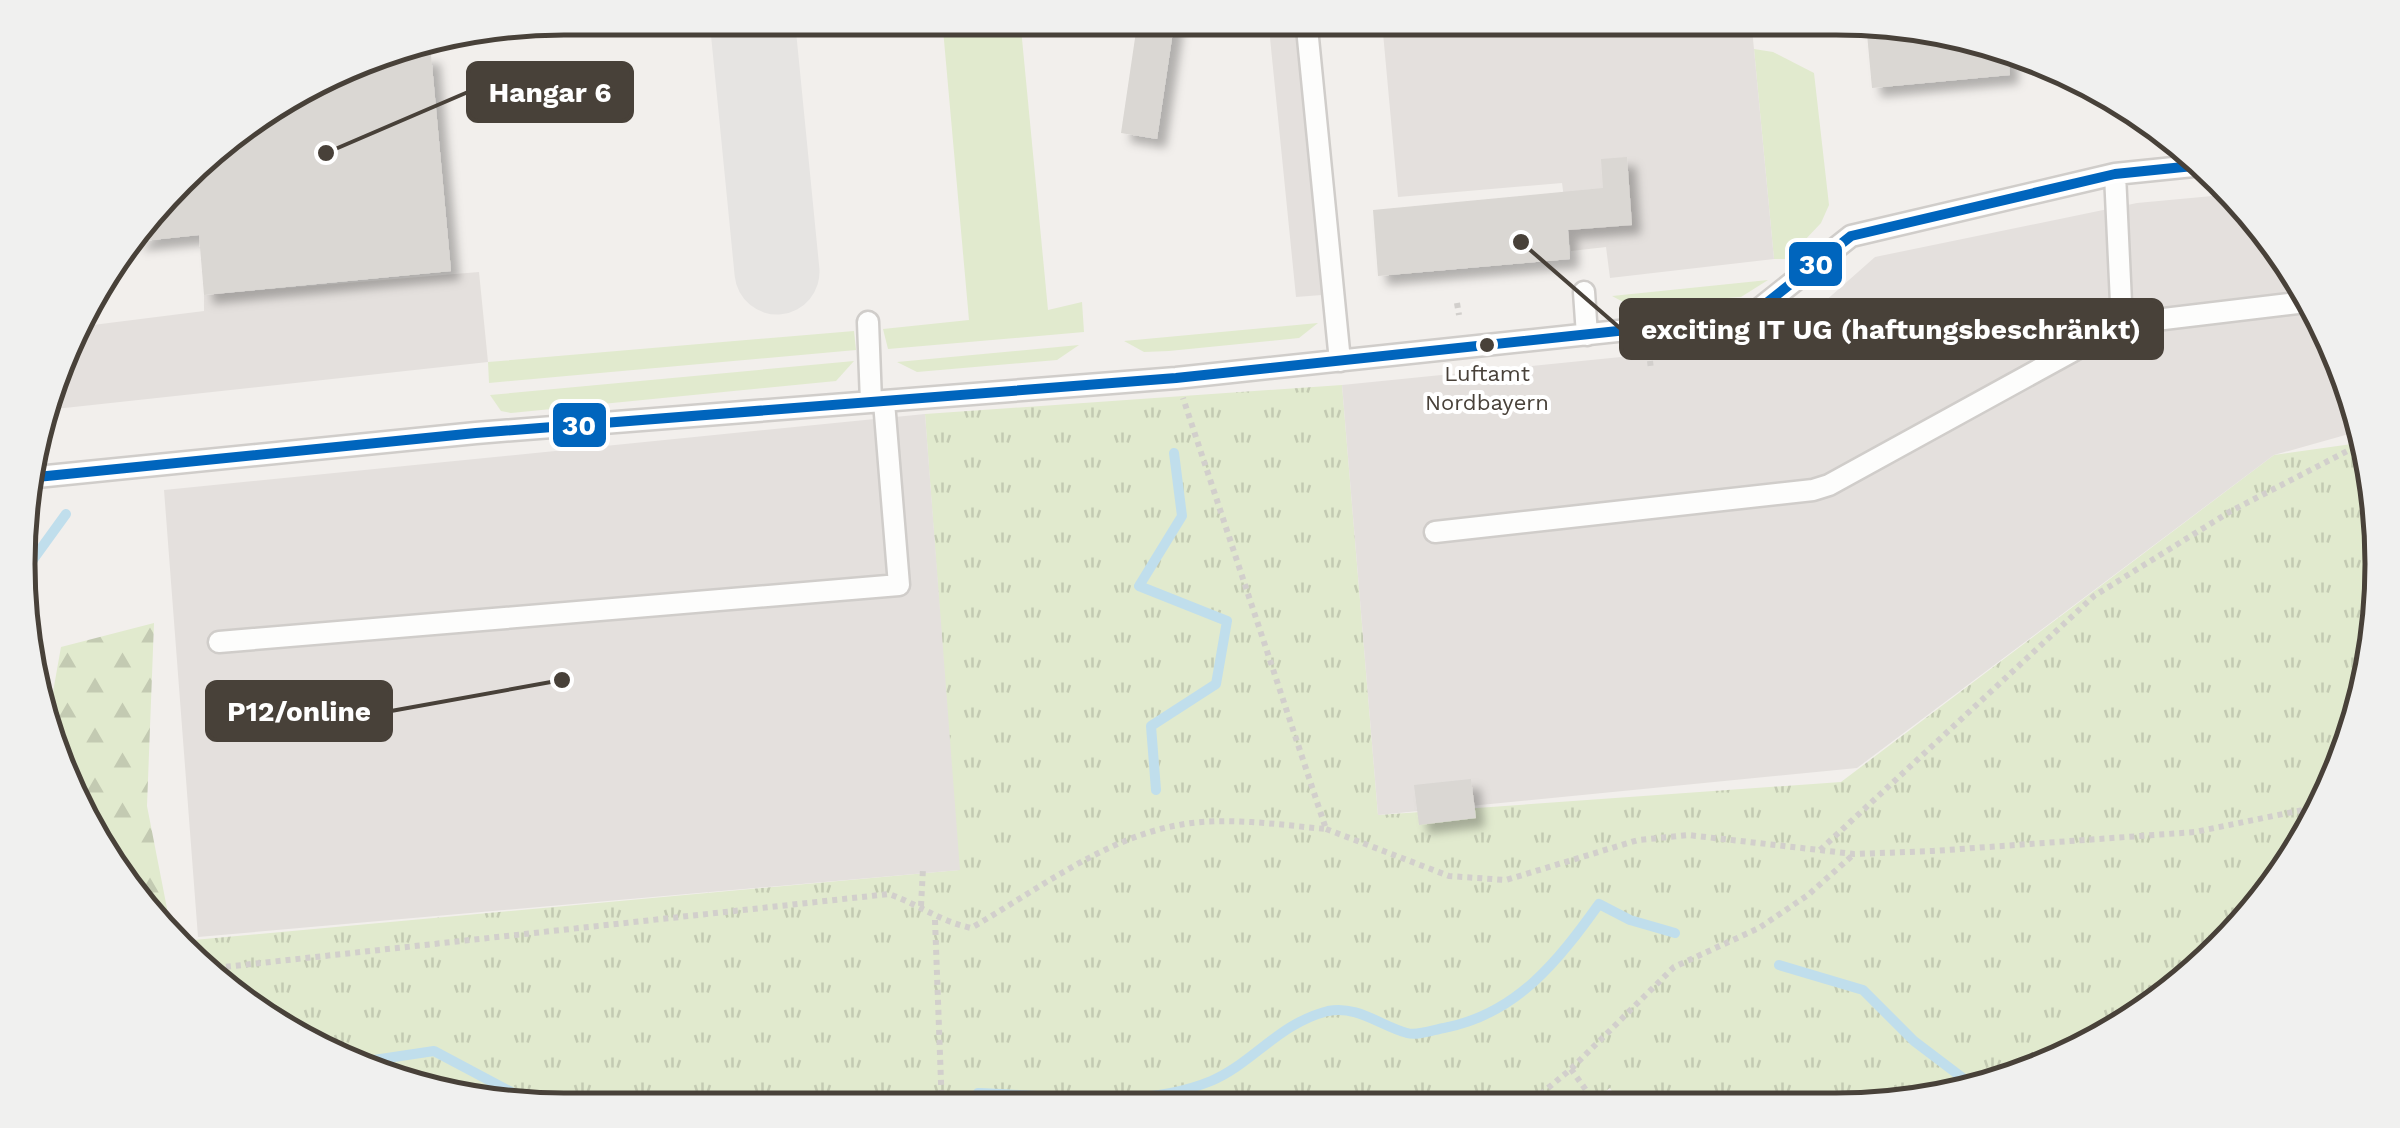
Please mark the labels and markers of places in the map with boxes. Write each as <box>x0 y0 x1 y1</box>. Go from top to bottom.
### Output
callout: Hangar 6 <box>468 63 632 121</box>
callout: exciting IT UG (haftungsbeschränkt) <box>1621 300 2162 358</box>
marker: Luftamt Nordbayern <box>1477 335 1497 355</box>
place label: Luftamt Nordbayern <box>1425 361 1549 415</box>
callout: P12/online <box>207 682 391 740</box>

